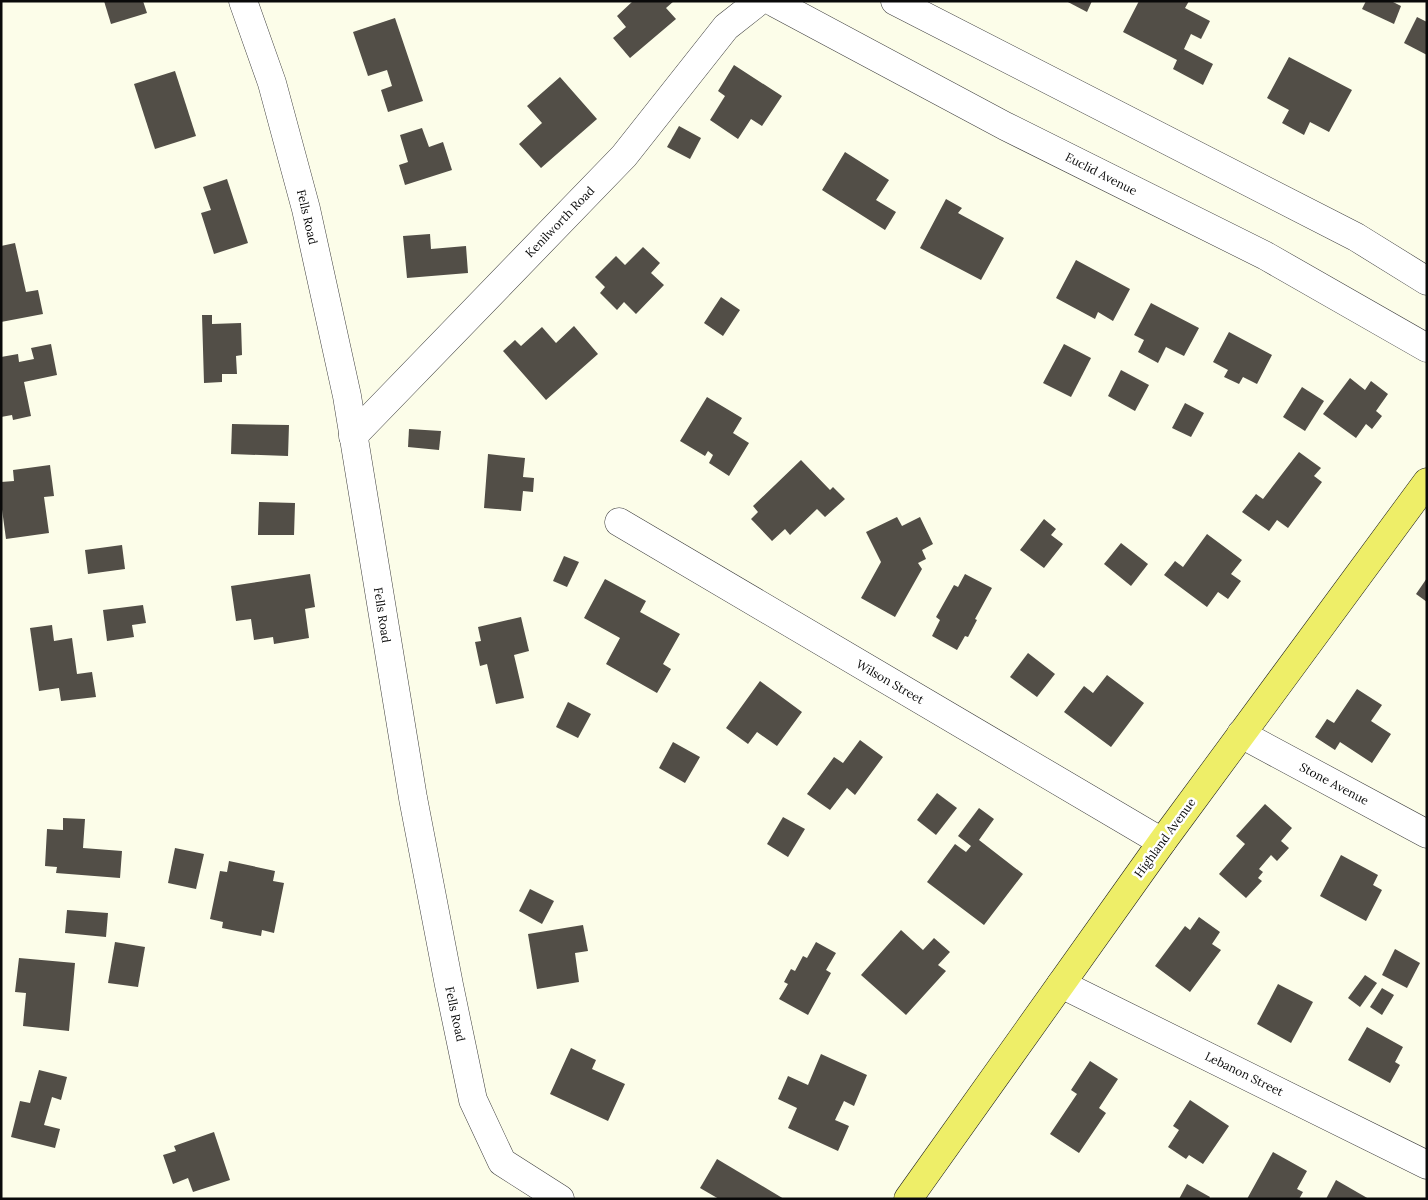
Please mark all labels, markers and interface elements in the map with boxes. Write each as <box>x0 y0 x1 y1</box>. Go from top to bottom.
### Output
street label: Euclid Avenue <box>1063 149 1140 198</box>
street label: Kenilworth Road <box>522 183 597 260</box>
street label: Fells Road <box>294 188 321 246</box>
street label: Fells Road <box>371 586 394 644</box>
street label: Wilson Street <box>854 656 927 707</box>
street label: Stone Avenue <box>1297 759 1372 808</box>
street label: Highland Avenue <box>1131 795 1199 880</box>
street label: Fells Road <box>442 985 469 1043</box>
street label: Lebanon Street <box>1203 1048 1286 1099</box>

